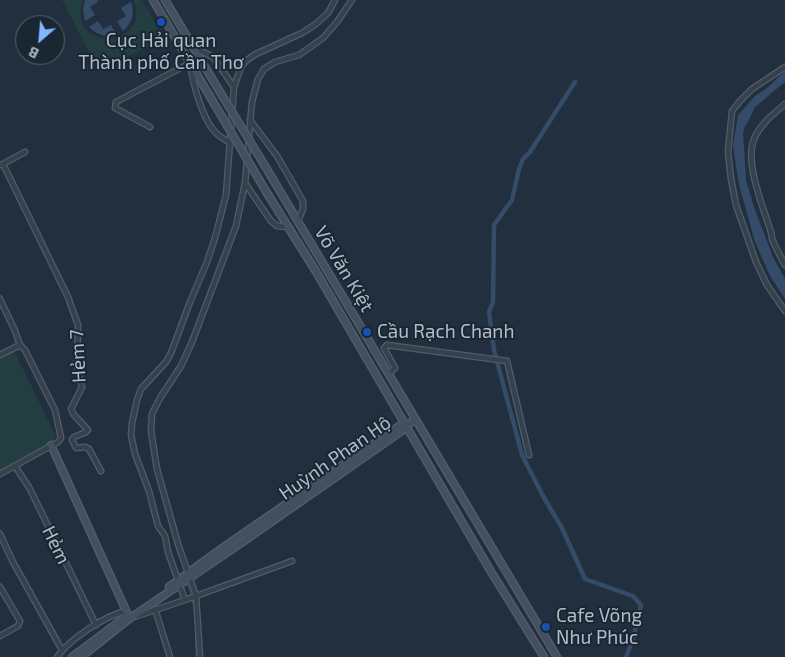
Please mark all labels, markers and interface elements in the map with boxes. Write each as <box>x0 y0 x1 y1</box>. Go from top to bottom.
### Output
north arrow <box>15 15 65 65</box>
marker: Cục Hải quan Thành phố Cần Thơ <box>155 16 167 28</box>
place label: Cục Hải quan Thành phố Cần Thơ <box>78 30 244 74</box>
text: B <box>26 43 41 63</box>
street label: Võ Văn Kiệt <box>310 222 378 316</box>
place label: Cầu Rạch Chanh <box>377 321 514 343</box>
marker: Cầu Rạch Chanh <box>361 326 373 338</box>
street label: Hẻm 7 <box>65 329 91 383</box>
street label: Huỳnh Phan Hộ <box>275 411 395 505</box>
street label: Hẻm <box>37 522 75 568</box>
place label: Cafe Võng Như Phúc <box>556 605 642 649</box>
marker: Cafe Võng Như Phúc <box>540 621 552 633</box>

